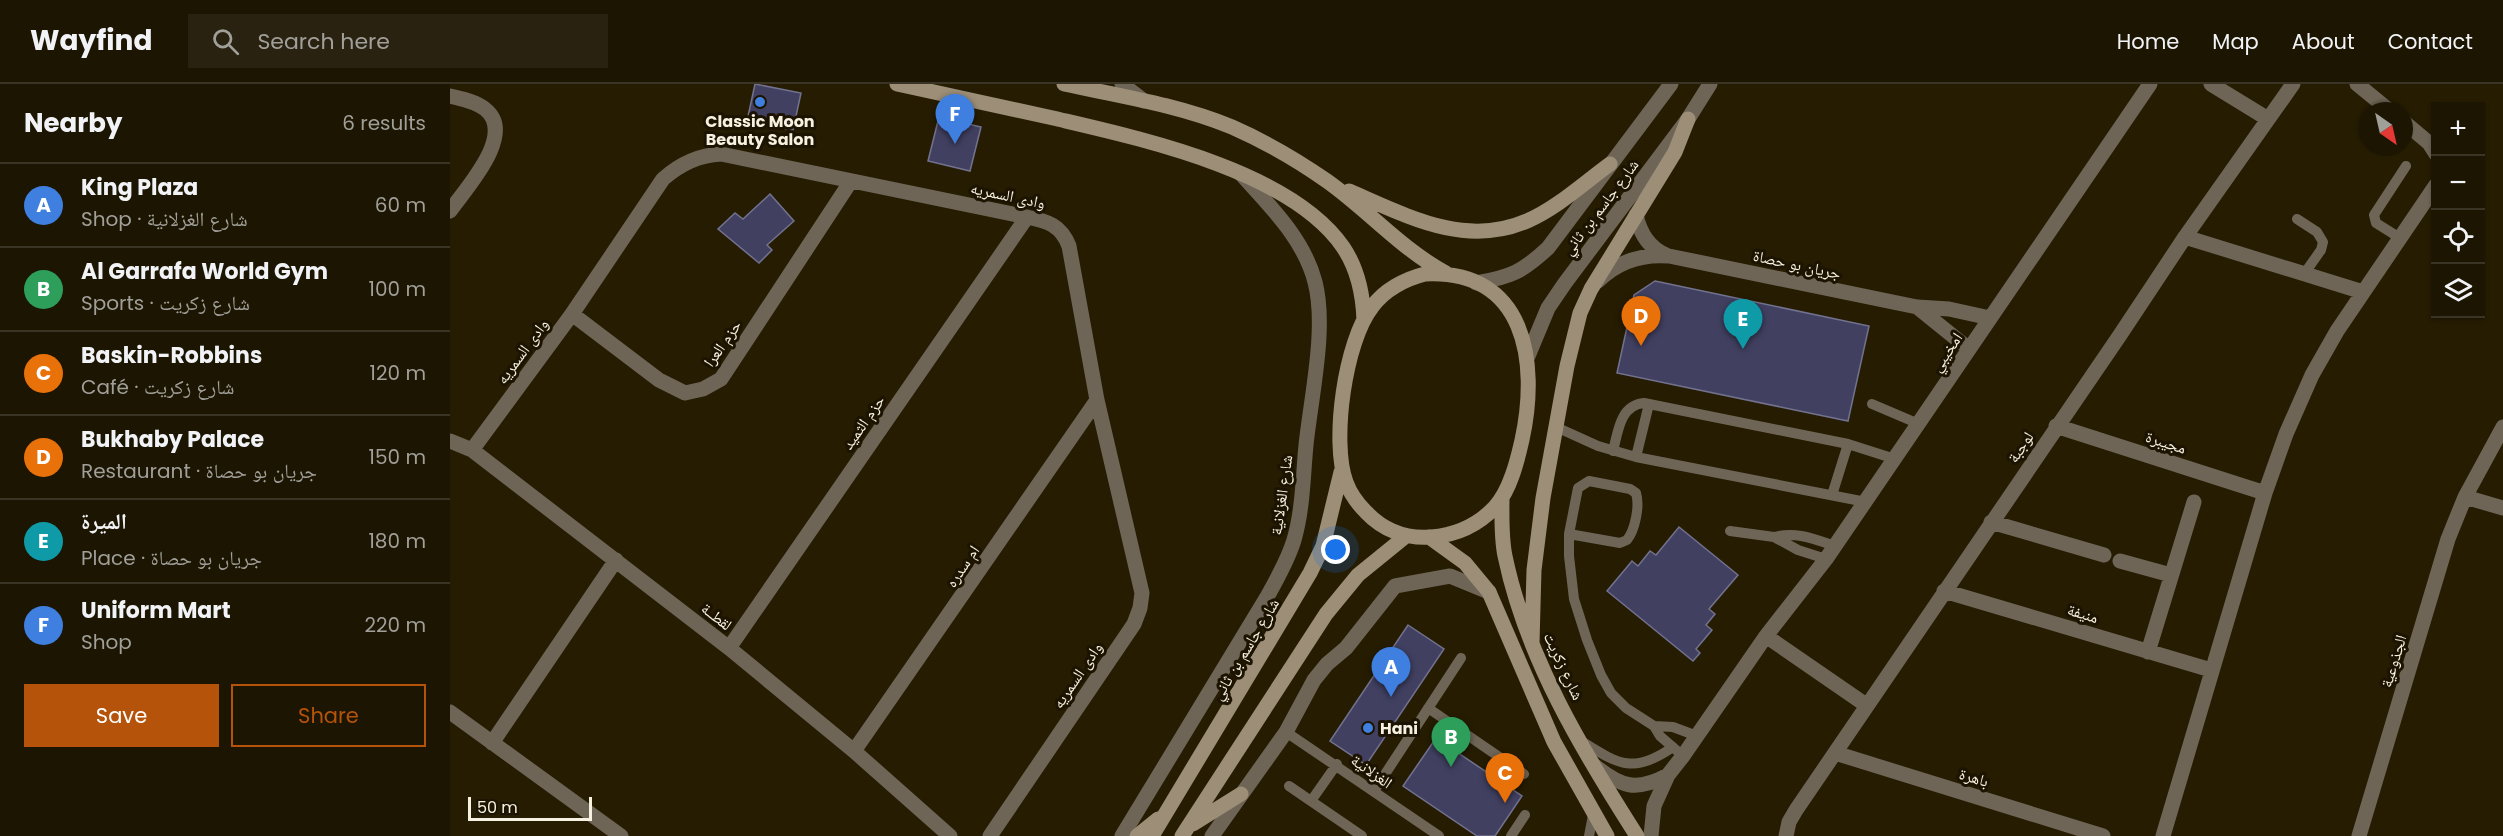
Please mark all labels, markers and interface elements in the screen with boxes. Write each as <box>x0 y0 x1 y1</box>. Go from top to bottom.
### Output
search box <box>188 14 608 68</box>
text: Wayfind <box>30 21 152 60</box>
icon: search <box>209 25 242 58</box>
text: Search here <box>257 26 390 57</box>
text: Home <box>2117 27 2179 56</box>
text: Map <box>2212 27 2259 56</box>
text: About <box>2292 27 2355 56</box>
text: Contact <box>2388 27 2473 56</box>
pin: F <box>936 94 974 144</box>
marker: Classic Moon Beauty Salon <box>753 95 767 109</box>
north arrow <box>2359 102 2413 156</box>
map controls <box>2431 102 2485 318</box>
button: + <box>2431 102 2485 156</box>
text: Nearby <box>24 105 122 141</box>
text: 6 results <box>342 109 426 137</box>
place label: Classic Moon Beauty Salon <box>705 110 815 151</box>
street label: شارع جاسم بن ثاني <box>1557 154 1645 261</box>
button: − <box>2431 156 2485 210</box>
text: King Plaza <box>81 172 198 203</box>
street label: وادى السمريه <box>968 176 1047 215</box>
text: A <box>36 191 51 219</box>
text: 60 m <box>375 191 426 219</box>
text: Shop · شارع الغزلانية <box>81 205 248 233</box>
button: locate <box>2431 210 2485 264</box>
street label: جريان بو حصاة <box>1751 244 1843 285</box>
text: Al Garrafa World Gym <box>81 256 328 287</box>
button: layers <box>2431 264 2485 318</box>
text: B <box>37 275 50 303</box>
text: 100 m <box>369 275 426 303</box>
text: Sports · شارع زكريت <box>81 289 250 317</box>
pin: D <box>1622 296 1660 346</box>
pin: E <box>1724 300 1762 349</box>
street label: وادى السمريه <box>491 314 554 389</box>
street label: حزم العرا <box>698 315 747 372</box>
street label: امخيبي <box>1925 328 1969 377</box>
text: Baskin-Robbins <box>81 340 262 371</box>
text: C <box>36 359 51 387</box>
text: 120 m <box>370 359 426 387</box>
text: Café · شارع زكريت <box>81 373 235 401</box>
street label: حزم الثميد <box>836 390 891 454</box>
text: Bukhaby Palace <box>81 424 264 455</box>
street label: مجيبرة <box>2143 425 2189 460</box>
street label: لوجبة <box>2002 427 2039 467</box>
text: D <box>36 443 51 471</box>
text: 150 m <box>369 443 426 471</box>
street label: شارع الغزلانية <box>1264 454 1298 537</box>
text: Restaurant · جريان بو حصاة <box>81 457 317 485</box>
text: الميرة <box>81 506 127 537</box>
text: E <box>38 527 49 555</box>
text: 180 m <box>368 527 426 555</box>
your location <box>1321 535 1350 564</box>
street label: ام سدره <box>940 540 985 592</box>
text: Place · جريان بو حصاة <box>81 544 262 572</box>
street label: شارع جاسم بن ثاني <box>1206 594 1286 705</box>
text: Uniform Mart <box>81 595 231 626</box>
street label: لقطــة <box>696 597 737 636</box>
street label: منيفة <box>2065 598 2101 629</box>
text: F <box>38 611 49 639</box>
text: 220 m <box>365 611 426 639</box>
text: Shop <box>81 628 132 656</box>
street label: شارع زكريت <box>1538 628 1589 704</box>
street label: الجذوعية <box>2375 632 2412 690</box>
street label: وادى السمريه <box>1047 637 1108 713</box>
pin: A <box>1372 648 1410 697</box>
button: Save <box>24 684 219 747</box>
button: Share <box>231 684 426 747</box>
place label: Hani <box>1380 717 1418 740</box>
pin: B <box>1432 718 1470 767</box>
marker: Hani <box>1361 721 1375 735</box>
street label: الغزلانية <box>1346 749 1397 794</box>
pin: C <box>1486 754 1524 803</box>
street label: باهرة <box>1956 762 1991 793</box>
scale bar <box>468 794 592 822</box>
text: 50 m <box>477 796 518 819</box>

